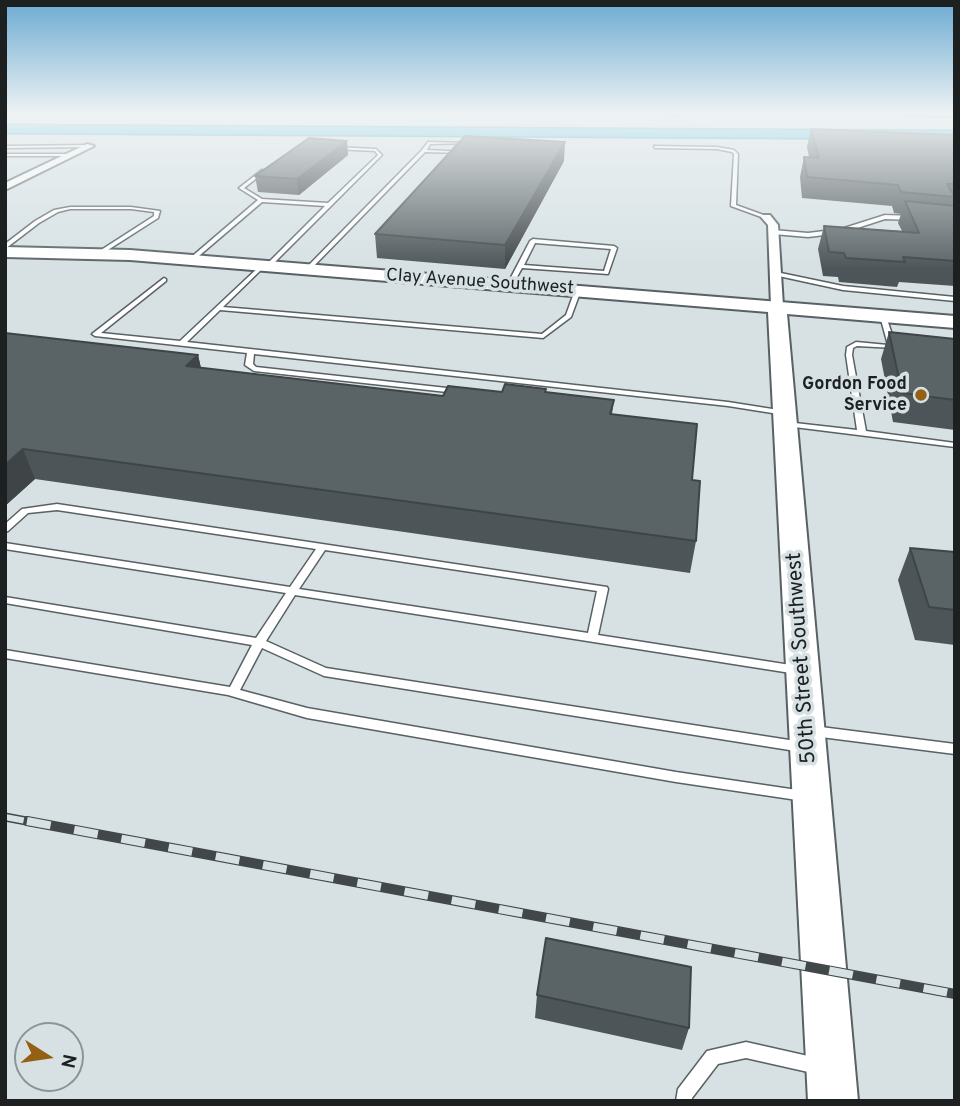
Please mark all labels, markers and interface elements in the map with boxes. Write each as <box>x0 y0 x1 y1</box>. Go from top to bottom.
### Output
street label: Clay Avenue Southwest <box>385 266 575 300</box>
place label: Gordon Food Service <box>802 374 907 416</box>
marker: Gordon Food Service <box>913 387 929 403</box>
street label: 50th Street Southwest <box>783 551 823 765</box>
north arrow <box>14 1022 84 1092</box>
text: N <box>54 1052 81 1070</box>

